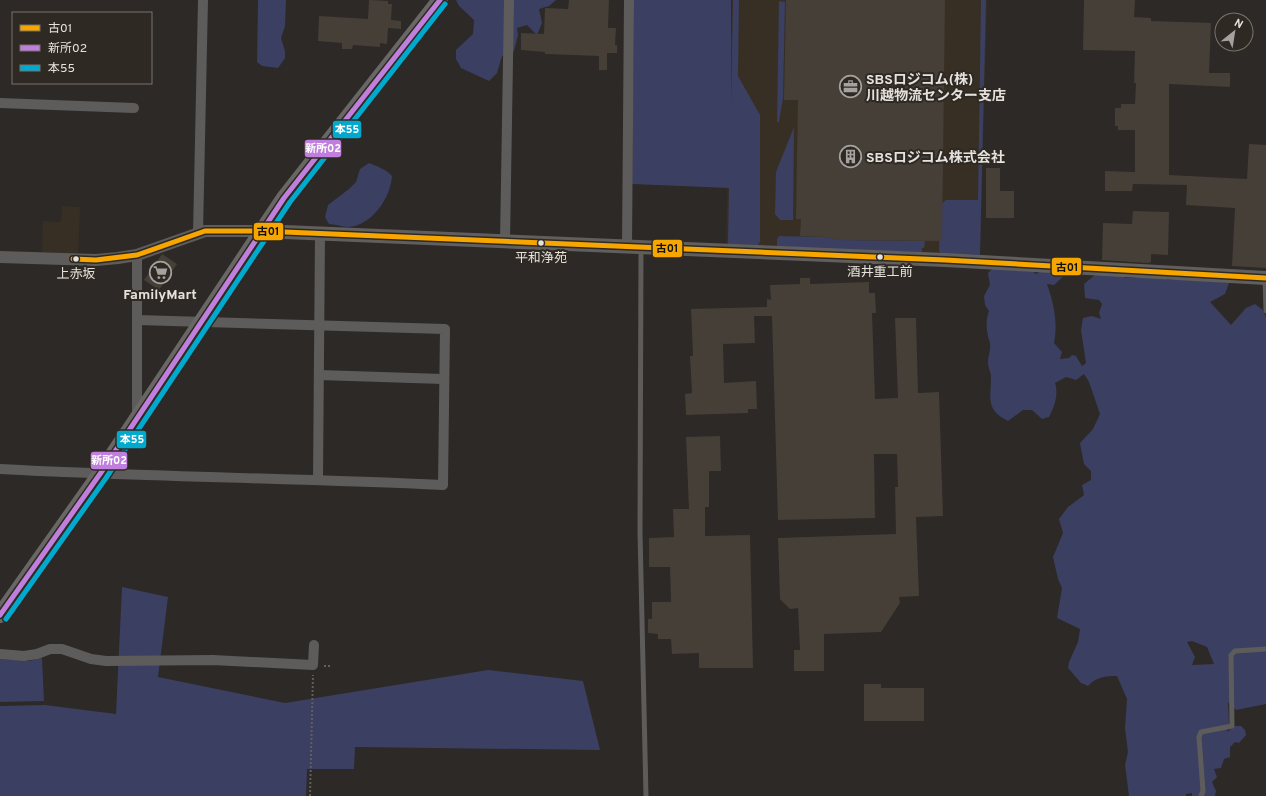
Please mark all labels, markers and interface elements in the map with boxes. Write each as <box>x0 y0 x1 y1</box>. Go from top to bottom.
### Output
legend <box>12 12 152 84</box>
north arrow <box>1214 12 1254 52</box>
text: N <box>1232 16 1245 32</box>
text: 古01 <box>48 21 72 37</box>
text: 新所02 <box>48 41 87 57</box>
text: 本55 <box>48 61 75 77</box>
place label: SBSロジコム(株) 川越物流センター支店 <box>866 72 1006 105</box>
office icon: SBSロジコム(株) 川越物流センター支店 <box>838 74 864 100</box>
line badge: 本55 <box>332 120 362 139</box>
text: 本55 <box>335 123 359 137</box>
line badge: 新所02 <box>304 139 342 158</box>
text: 新所02 <box>305 142 341 156</box>
building icon: SBSロジコム株式会社 <box>838 144 864 170</box>
place label: SBSロジコム株式会社 <box>866 149 1005 167</box>
line badge: 古01 <box>253 222 284 241</box>
text: 古01 <box>257 225 279 239</box>
marker: 平和浄苑 <box>536 238 546 248</box>
line badge: 古01 <box>652 239 683 258</box>
text: 古01 <box>656 242 678 256</box>
place label: 平和浄苑 <box>515 251 567 267</box>
marker: 酒井重工前 <box>875 252 885 262</box>
marker: 上赤坂 <box>71 254 81 264</box>
line badge: 古01 <box>1051 257 1082 276</box>
supermarket icon: FamilyMart <box>147 259 173 285</box>
text: 古01 <box>1056 261 1078 275</box>
place label: 酒井重工前 <box>847 264 913 281</box>
place label: 上赤坂 <box>56 267 96 283</box>
place label: FamilyMart <box>123 287 197 304</box>
line badge: 本55 <box>116 430 147 449</box>
text: 本55 <box>120 433 144 447</box>
line badge: 新所02 <box>90 451 128 470</box>
text: 新所02 <box>91 454 127 468</box>

